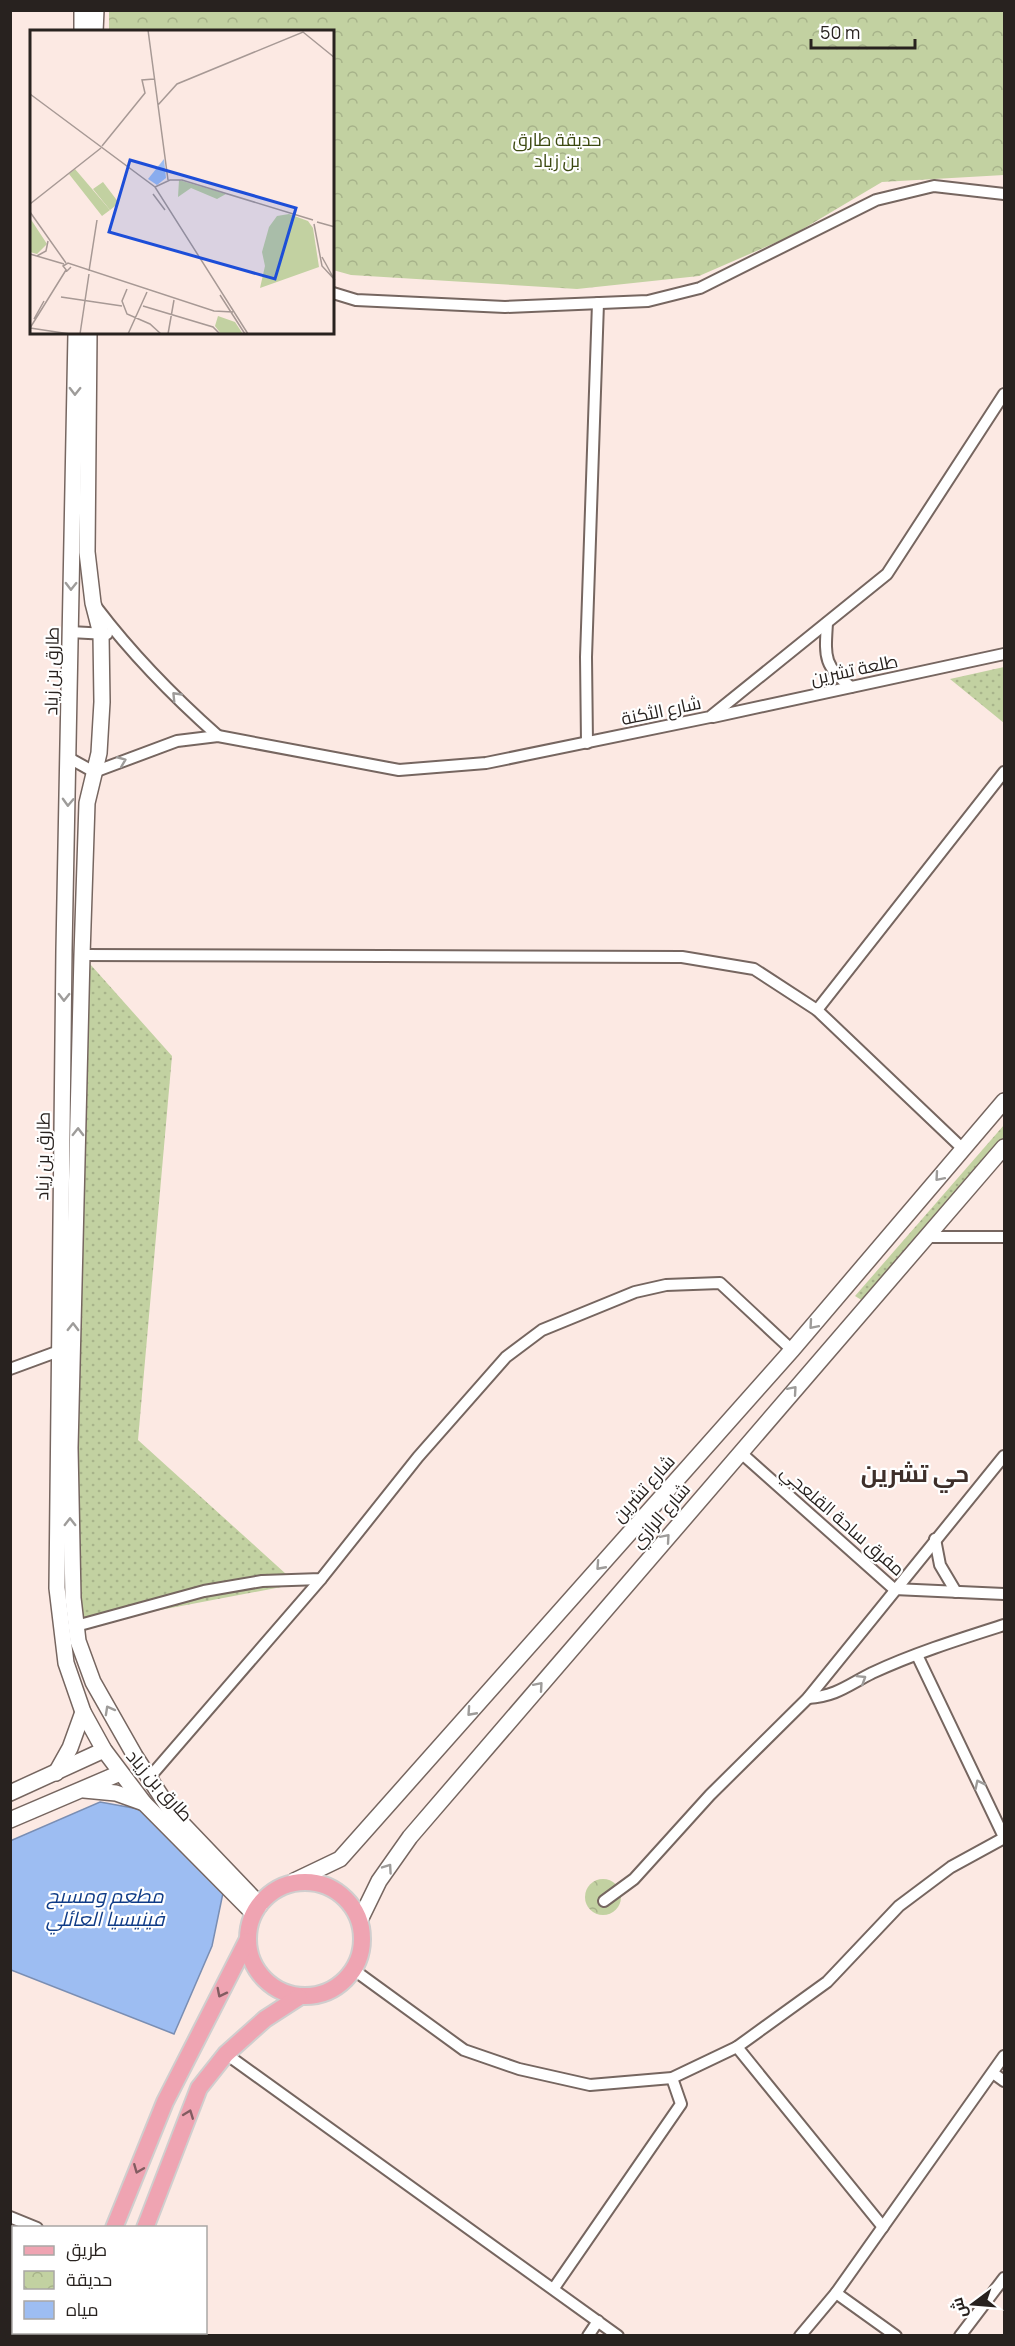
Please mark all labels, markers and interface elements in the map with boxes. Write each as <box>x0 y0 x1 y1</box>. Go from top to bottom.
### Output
scale bar <box>811 12 914 50</box>
text: 50 m <box>820 20 860 44</box>
inset map <box>30 30 334 334</box>
park label: حديقة طارق بن زياد <box>513 127 601 172</box>
one-way arrow <box>69 387 81 396</box>
one-way arrow <box>65 582 78 591</box>
street label: طارق بن زياد <box>38 627 65 715</box>
street label: طلعة تشرين <box>808 648 900 690</box>
street label: شارع الثكنة <box>619 690 703 731</box>
one-way arrow <box>172 692 183 702</box>
one-way arrow <box>116 756 127 768</box>
one-way arrow <box>62 798 74 807</box>
one-way arrow <box>57 993 70 1002</box>
street label: طارق بن زياد <box>29 1112 56 1200</box>
one-way arrow <box>71 1128 84 1137</box>
one-way arrow <box>935 1170 946 1181</box>
one-way arrow <box>809 1318 820 1329</box>
one-way arrow <box>67 1323 79 1332</box>
one-way arrow <box>786 1386 797 1397</box>
street label: شارع تشرين <box>606 1449 680 1527</box>
district label: حي تشرين <box>861 1456 969 1493</box>
street label: مفرق ساحة القلعجي <box>774 1459 910 1583</box>
street label: شارع الرازي <box>625 1477 697 1555</box>
one-way arrow <box>64 1518 76 1527</box>
one-way arrow <box>659 1534 670 1545</box>
one-way arrow <box>596 1559 607 1570</box>
one-way arrow <box>856 1675 866 1687</box>
one-way arrow <box>532 1682 543 1693</box>
one-way arrow <box>467 1705 478 1716</box>
one-way arrow <box>105 1706 117 1716</box>
street label: طارق بن زياد <box>121 1744 199 1827</box>
one-way arrow <box>975 1780 986 1791</box>
one-way arrow <box>381 1864 392 1875</box>
water label: مطعم ومسبح فينيسيا العائلي <box>45 1882 166 1935</box>
one-way arrow <box>217 1987 228 1998</box>
one-way arrow <box>181 2109 194 2120</box>
one-way arrow <box>133 2163 145 2174</box>
legend <box>12 2226 207 2334</box>
text: طريق <box>66 2237 107 2262</box>
text: حديقة <box>66 2267 112 2291</box>
north arrow <box>943 2274 1003 2334</box>
text: ش <box>945 2295 972 2321</box>
text: مياه <box>66 2297 99 2321</box>

